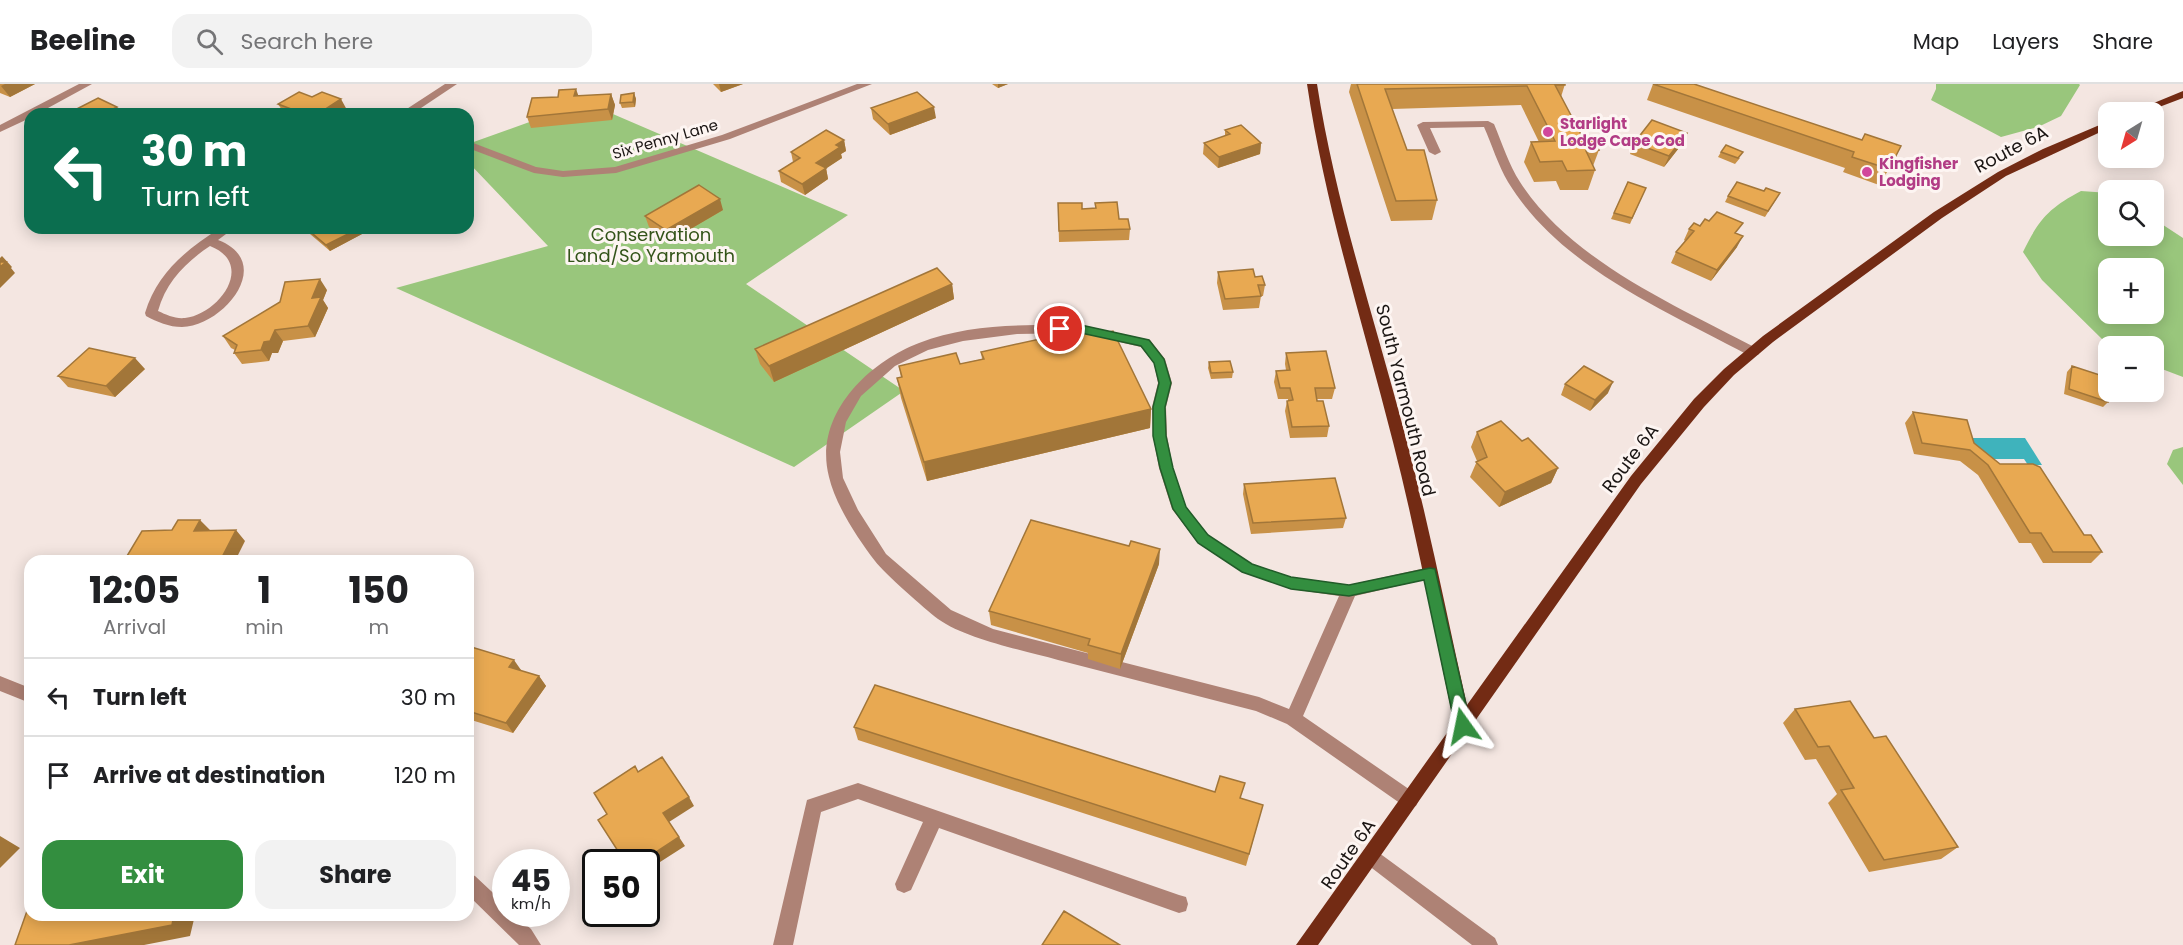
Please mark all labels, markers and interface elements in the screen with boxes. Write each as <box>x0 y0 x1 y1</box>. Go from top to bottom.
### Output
search box <box>172 14 592 68</box>
text: Beeline <box>30 21 136 60</box>
icon: search <box>193 25 226 58</box>
text: Search here <box>241 26 373 57</box>
text: Map <box>1913 27 1959 56</box>
text: Layers <box>1992 27 2059 56</box>
text: Share <box>2092 27 2153 56</box>
north arrow <box>2098 102 2164 168</box>
map controls <box>2098 102 2164 402</box>
place label: Starlight Lodge Cape Cod <box>1560 113 1685 151</box>
street label: Six Penny Lane <box>610 114 720 164</box>
street label: Route 6A <box>1970 119 2052 179</box>
text: 30 m <box>141 122 247 181</box>
marker: Starlight Lodge Cape Cod <box>1541 125 1555 139</box>
icon: left <box>42 132 120 210</box>
place label: Kingfisher Lodging <box>1879 153 1959 191</box>
marker: Kingfisher Lodging <box>1860 165 1874 179</box>
text: Turn left <box>141 178 250 215</box>
button: search <box>2098 180 2164 246</box>
park label: Conservation Land/So Yarmouth <box>567 222 735 268</box>
button: + <box>2098 258 2164 324</box>
street label: South Yarmouth Road <box>1370 301 1442 499</box>
pin <box>1034 303 1085 354</box>
icon: arrive <box>1043 312 1076 345</box>
button: − <box>2098 336 2164 402</box>
street label: Route 6A <box>1596 419 1664 497</box>
text: 12:05 <box>89 565 180 616</box>
text: 1 <box>258 565 271 616</box>
text: 150 <box>349 565 409 616</box>
text: Arrival <box>103 613 166 641</box>
text: min <box>245 613 284 641</box>
text: m <box>368 613 389 641</box>
icon: left <box>42 681 75 714</box>
text: Turn left <box>93 682 187 713</box>
text: 30 m <box>401 682 456 713</box>
position arrow <box>1431 694 1495 758</box>
icon: arrive <box>42 759 75 792</box>
text: Arrive at destination <box>93 760 325 791</box>
text: 120 m <box>394 760 456 791</box>
street label: Route 6A <box>1315 814 1381 894</box>
button: Exit <box>42 840 243 909</box>
button: Share <box>255 840 456 909</box>
speed limit sign: 50 <box>582 849 660 927</box>
text: 45 <box>511 859 551 902</box>
text: km/h <box>511 893 551 914</box>

